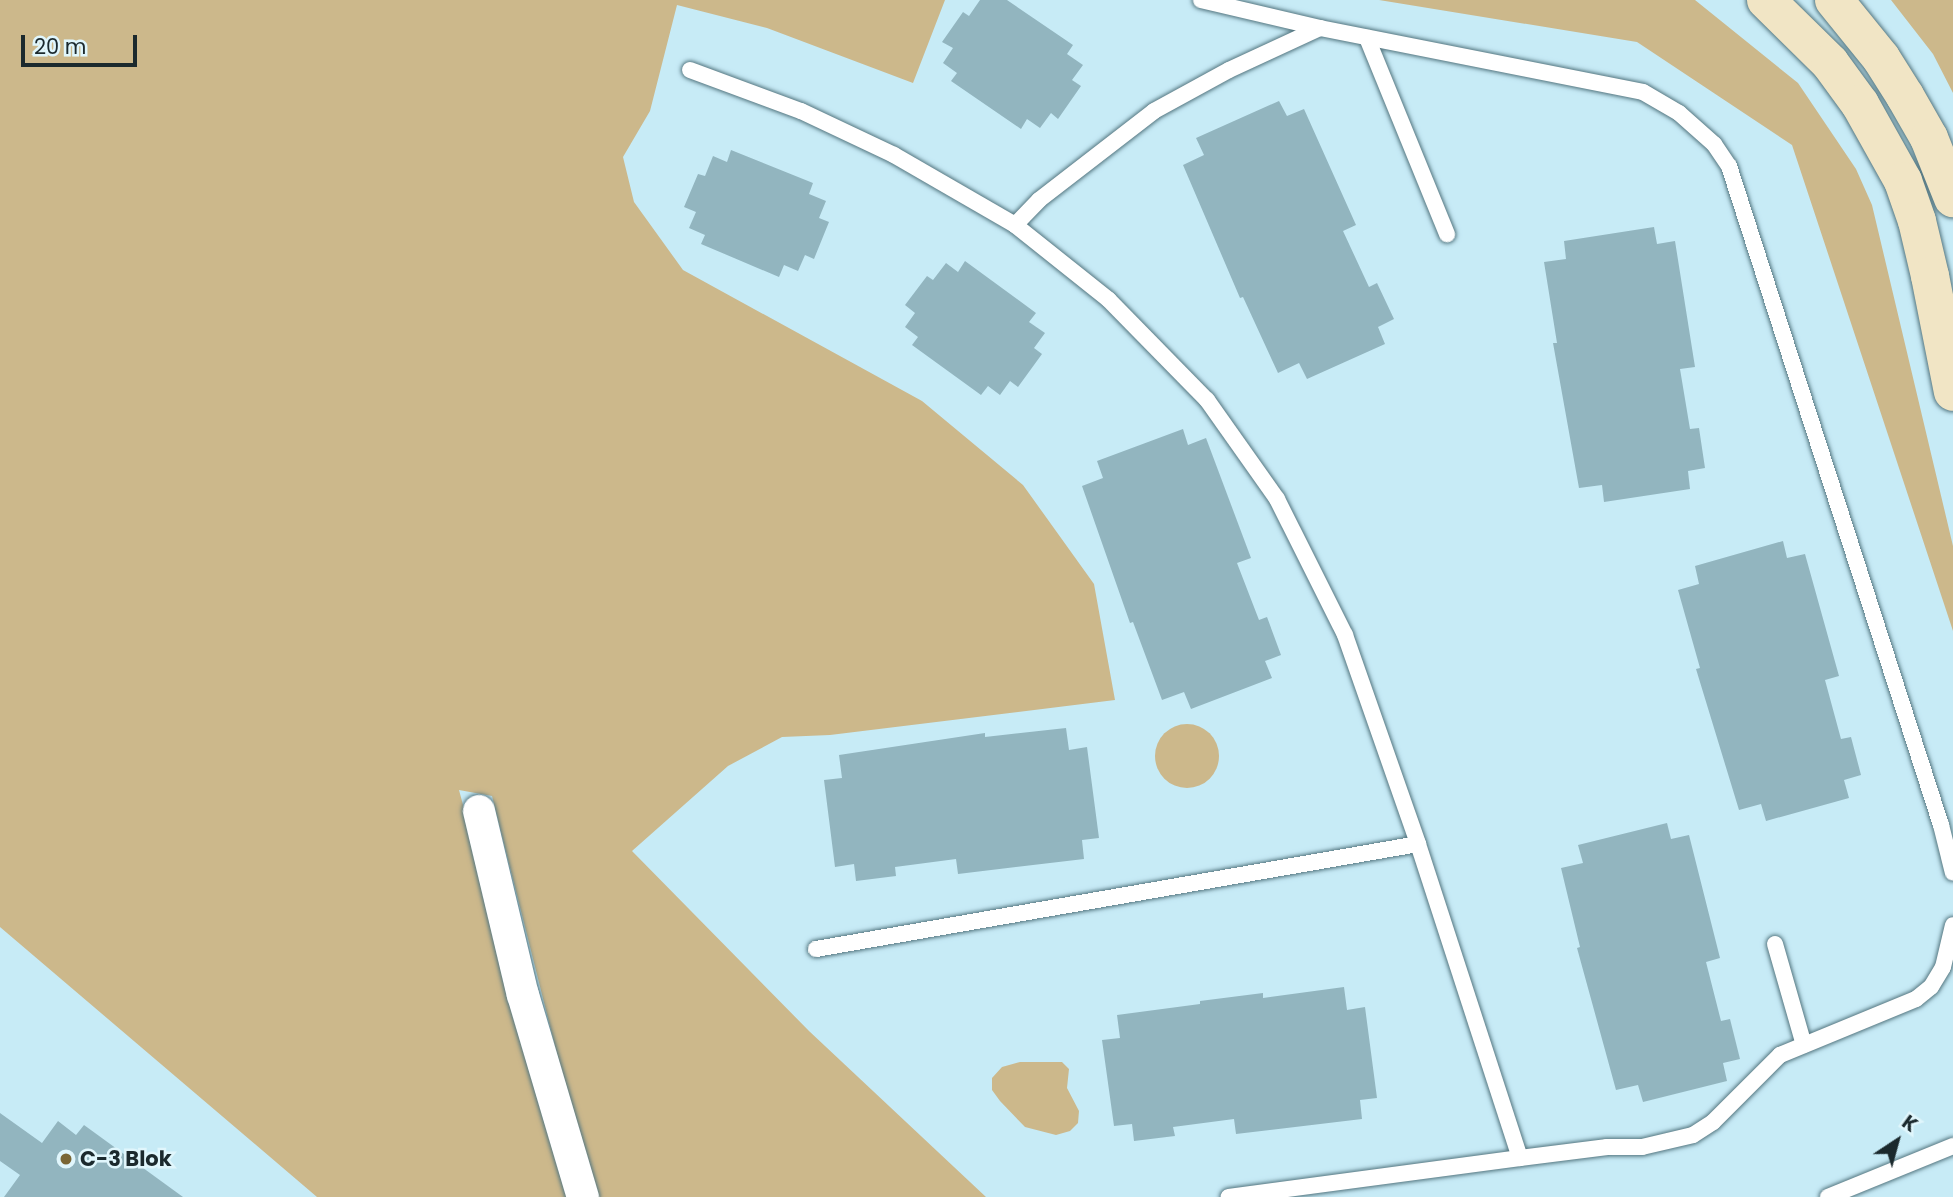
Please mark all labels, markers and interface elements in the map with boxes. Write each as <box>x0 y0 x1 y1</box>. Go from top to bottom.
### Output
scale bar <box>24 21 140 65</box>
text: 20 m <box>34 32 87 61</box>
north arrow <box>1862 1106 1932 1176</box>
text: K <box>1896 1109 1923 1138</box>
place label: C-3 Blok <box>80 1146 172 1172</box>
marker: C-3 Blok <box>58 1151 74 1167</box>

